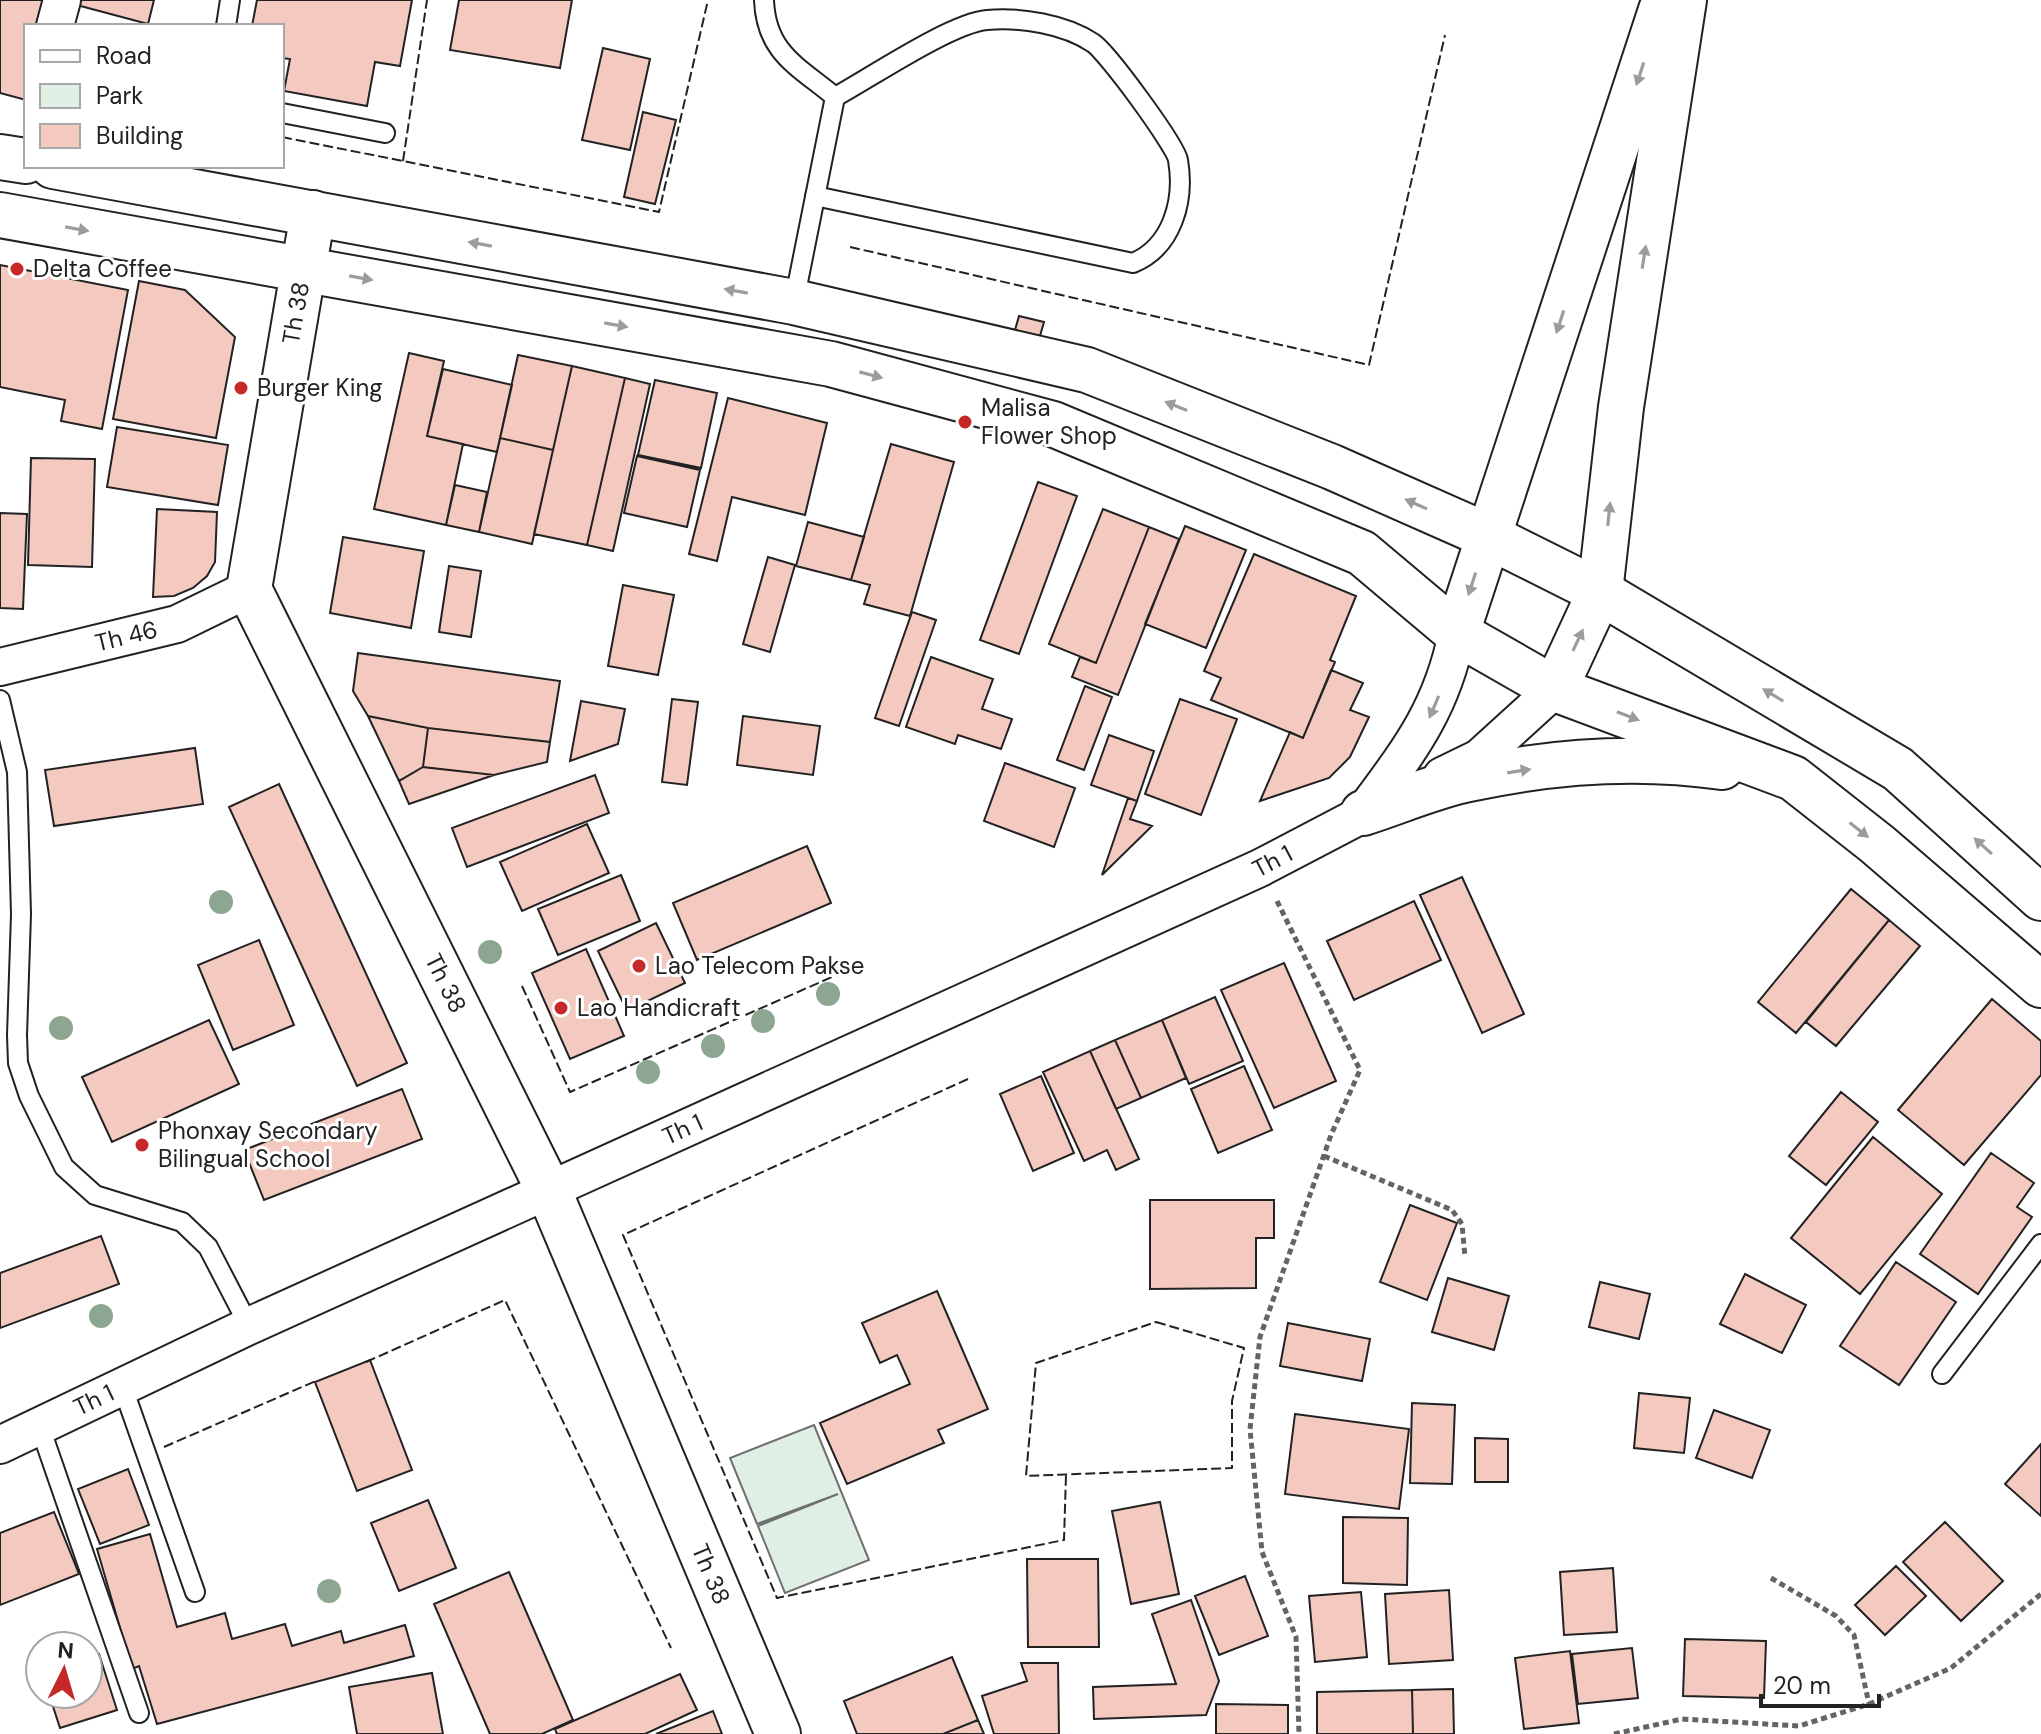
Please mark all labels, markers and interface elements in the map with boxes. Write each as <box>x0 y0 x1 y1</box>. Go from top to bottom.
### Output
legend <box>24 24 284 168</box>
text: Road <box>96 40 152 71</box>
one-way arrow <box>1633 63 1646 87</box>
text: Park <box>96 80 143 111</box>
text: Building <box>96 120 183 151</box>
one-way arrow <box>65 223 90 235</box>
one-way arrow <box>467 237 492 249</box>
one-way arrow <box>1638 244 1651 269</box>
place label: Delta Coffee <box>33 253 172 284</box>
marker: Delta Coffee <box>8 260 26 278</box>
one-way arrow <box>348 273 373 285</box>
street label: Th 38 <box>275 279 316 346</box>
one-way arrow <box>723 285 748 297</box>
one-way arrow <box>1553 310 1565 334</box>
one-way arrow <box>604 319 629 331</box>
one-way arrow <box>859 369 884 381</box>
place label: Burger King <box>257 372 383 403</box>
marker: Burger King <box>232 379 250 397</box>
place label: Malisa Flower Shop <box>981 392 1117 451</box>
one-way arrow <box>1164 399 1188 412</box>
marker: Malisa Flower Shop <box>956 413 974 431</box>
one-way arrow <box>1405 498 1428 511</box>
one-way arrow <box>1602 501 1615 526</box>
one-way arrow <box>1466 573 1478 597</box>
street label: Th 46 <box>92 613 161 658</box>
one-way arrow <box>1571 628 1585 652</box>
one-way arrow <box>1762 688 1784 702</box>
one-way arrow <box>1427 695 1440 719</box>
one-way arrow <box>1617 710 1641 723</box>
one-way arrow <box>1507 764 1532 777</box>
one-way arrow <box>1849 821 1869 838</box>
one-way arrow <box>1974 837 1993 855</box>
street label: Th 1 <box>1247 838 1298 884</box>
street label: Th 38 <box>418 948 474 1018</box>
place label: Lao Telecom Pakse <box>655 950 864 981</box>
marker: Lao Telecom Pakse <box>630 957 648 975</box>
place label: Lao Handicraft <box>577 992 741 1023</box>
marker: Lao Handicraft <box>552 999 570 1017</box>
street label: Th 1 <box>657 1106 708 1152</box>
place label: Phonxay Secondary Bilingual School <box>158 1115 378 1174</box>
marker: Phonxay Secondary Bilingual School <box>133 1136 151 1154</box>
street label: Th 1 <box>68 1377 119 1423</box>
street label: Th 38 <box>685 1539 738 1609</box>
north arrow <box>24 1630 104 1710</box>
text: N <box>56 1635 75 1666</box>
scale bar <box>1761 1658 1879 1708</box>
text: 20 m <box>1773 1670 1831 1701</box>

